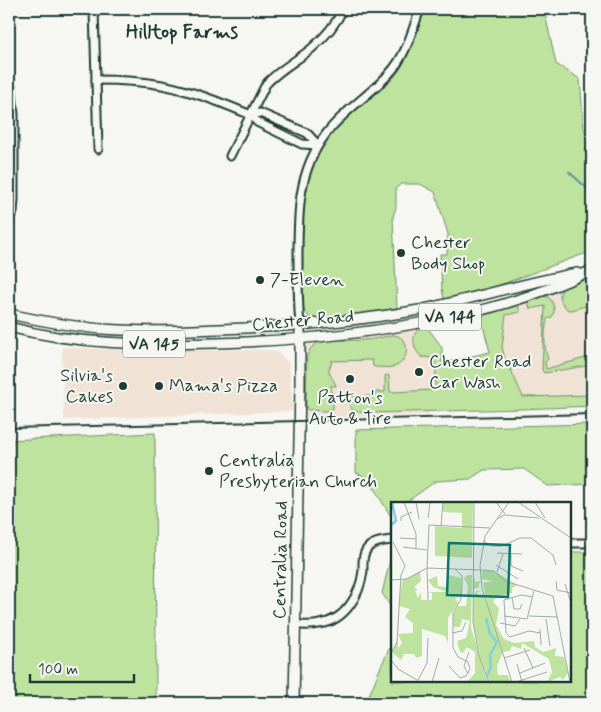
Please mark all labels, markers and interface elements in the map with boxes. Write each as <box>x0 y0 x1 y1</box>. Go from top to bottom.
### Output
district label: Hilltop Farms <box>126 20 239 45</box>
place label: Chester Body Shop <box>411 231 485 276</box>
marker: Chester Body Shop <box>395 247 407 259</box>
place label: 7-Eleven <box>270 268 344 292</box>
marker: 7-Eleven <box>254 274 266 286</box>
road number: VA 144 <box>419 304 481 330</box>
street label: Chester Road <box>251 305 355 337</box>
road number: VA 145 <box>123 330 185 358</box>
place label: Chester Road Car Wash <box>429 350 531 395</box>
place label: Silvia's Cakes <box>60 364 113 409</box>
marker: Chester Road Car Wash <box>413 366 425 378</box>
marker: Patton's Auto & Tire <box>344 373 356 385</box>
place label: Mama's Pizza <box>169 374 278 398</box>
marker: Silvia's Cakes <box>117 380 129 392</box>
marker: Mama's Pizza <box>153 380 165 392</box>
place label: Patton's Auto & Tire <box>309 386 391 431</box>
place label: Centralia Presbyterian Church <box>219 449 377 494</box>
marker: Centralia Presbyterian Church <box>203 465 215 477</box>
street label: Centralia Road <box>268 501 294 619</box>
inset map <box>391 502 571 682</box>
scale bar <box>30 652 134 684</box>
text: 100 m <box>38 660 78 680</box>

